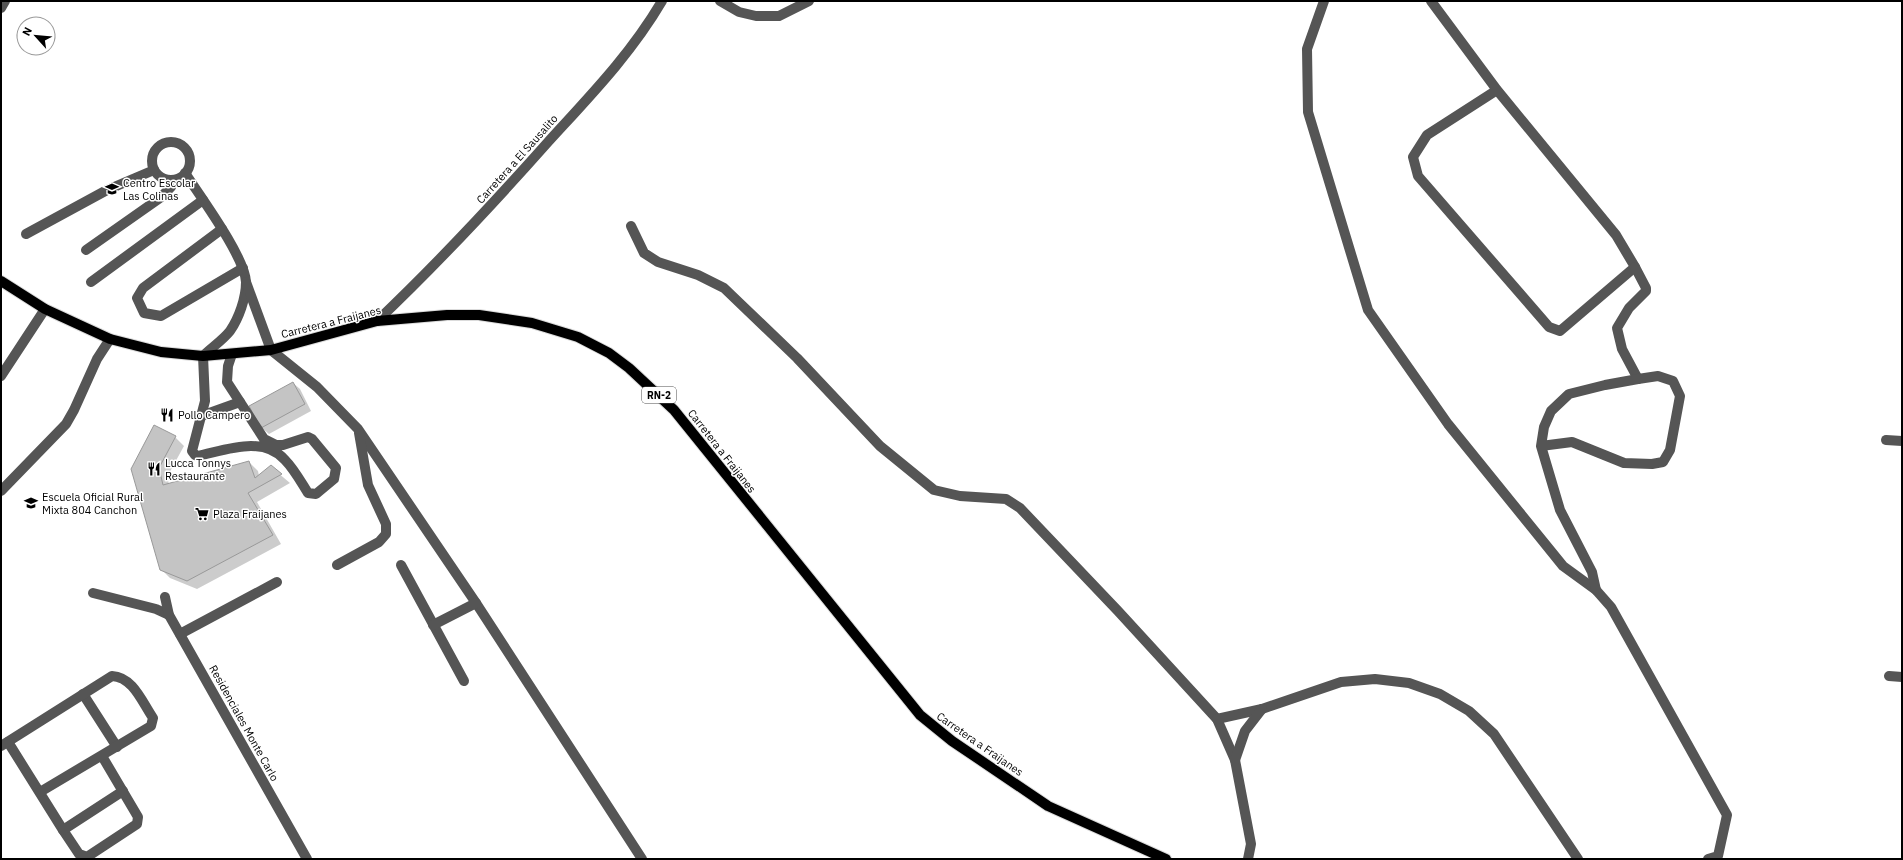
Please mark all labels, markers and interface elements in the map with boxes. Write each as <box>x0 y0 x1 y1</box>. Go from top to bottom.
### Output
north arrow <box>16 16 56 56</box>
text: N <box>19 25 35 38</box>
street label: Carretera a El Sausalito <box>473 112 561 206</box>
place label: Centro Escolar Las Colinas <box>123 176 195 203</box>
school or university icon: Centro Escolar Las Colinas <box>104 181 120 197</box>
street label: Carretera a Fraijanes <box>280 303 382 341</box>
road number: RN-2 <box>642 387 676 403</box>
street label: Carretera a Fraijanes <box>685 406 759 496</box>
restaurant icon: Pollo Campero <box>159 407 175 423</box>
place label: Pollo Campero <box>178 408 250 422</box>
place label: Lucca Tonnys Restaurante <box>165 456 231 483</box>
restaurant icon: Lucca Tonnys Restaurante <box>146 461 162 477</box>
place label: Escuela Oficial Rural Mixta 804 Canchon <box>42 490 143 517</box>
school or university icon: Escuela Oficial Rural Mixta 804 Canchon <box>23 495 39 511</box>
supermarket icon: Plaza Fraijanes <box>194 506 210 522</box>
place label: Plaza Fraijanes <box>213 507 287 521</box>
street label: Residenciales Monte Carlo <box>206 663 282 783</box>
street label: Carretera a Fraijanes <box>934 709 1026 779</box>

